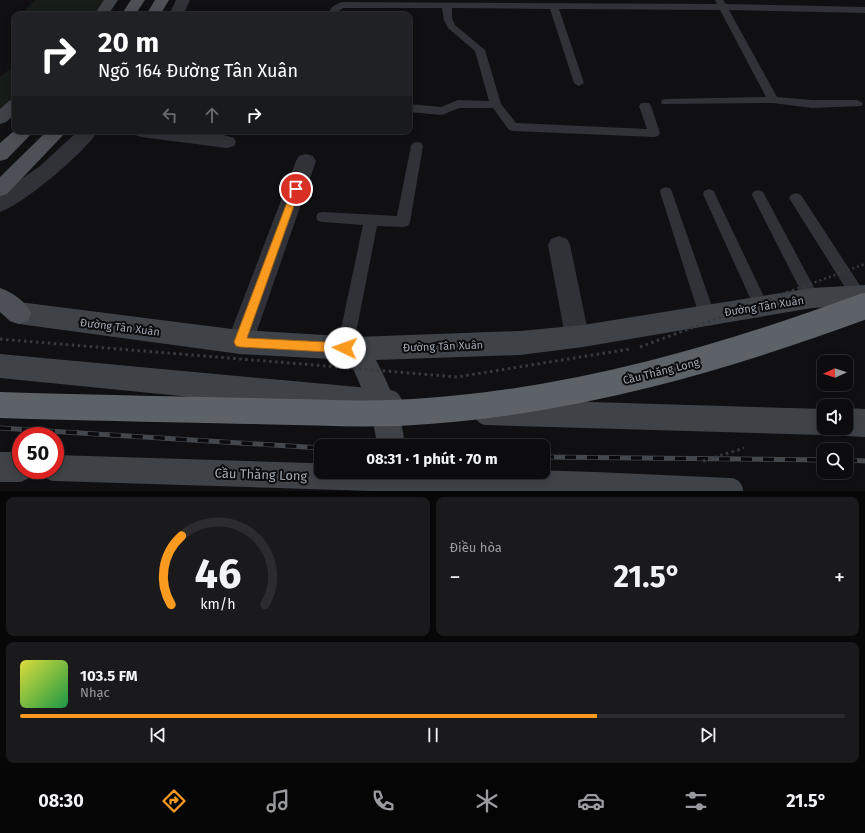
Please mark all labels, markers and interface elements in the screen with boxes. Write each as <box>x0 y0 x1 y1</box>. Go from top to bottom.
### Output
text: 20 m <box>98 26 159 59</box>
icon: right <box>32 28 84 80</box>
text: Ngõ 164 Đường Tân Xuân <box>98 60 298 82</box>
icon: left <box>159 104 181 126</box>
icon: ahead <box>201 104 223 126</box>
icon: right <box>243 104 265 126</box>
pin <box>279 172 313 206</box>
icon: arrive <box>285 178 307 200</box>
street label: Đường Tân Xuân <box>723 294 805 319</box>
street label: Đường Tân Xuân <box>79 316 161 339</box>
position arrow <box>324 327 366 369</box>
street label: Đường Tân Xuân <box>403 339 483 354</box>
north arrow <box>817 355 853 391</box>
map controls <box>817 355 853 479</box>
street label: Cầu Thăng Long <box>622 356 701 387</box>
button: sound <box>817 399 853 435</box>
speed limit sign: 50 <box>12 427 64 479</box>
button: search <box>817 443 853 479</box>
text: 08:31 · 1 phút · 70 m <box>366 450 498 468</box>
street label: Cầu Thăng Long <box>214 465 308 484</box>
text: Điều hòa <box>450 540 502 555</box>
text: 46 <box>194 548 241 598</box>
text: 21.5° <box>613 559 681 595</box>
text: − <box>450 564 461 591</box>
text: + <box>834 564 845 591</box>
text: km/h <box>200 595 235 612</box>
text: 103.5 FM <box>80 667 137 685</box>
text: Nhạc <box>80 685 110 700</box>
icon: previous <box>147 724 169 746</box>
icon: pause <box>422 724 444 746</box>
icon: next <box>697 724 719 746</box>
icon: directions <box>160 787 188 815</box>
icon: music <box>264 787 292 815</box>
icon: phone <box>369 787 397 815</box>
icon: climate <box>473 787 501 815</box>
icon: car <box>577 787 605 815</box>
icon: filters <box>682 787 710 815</box>
text: 08:30 <box>38 790 84 812</box>
text: 21.5° <box>786 790 827 812</box>

